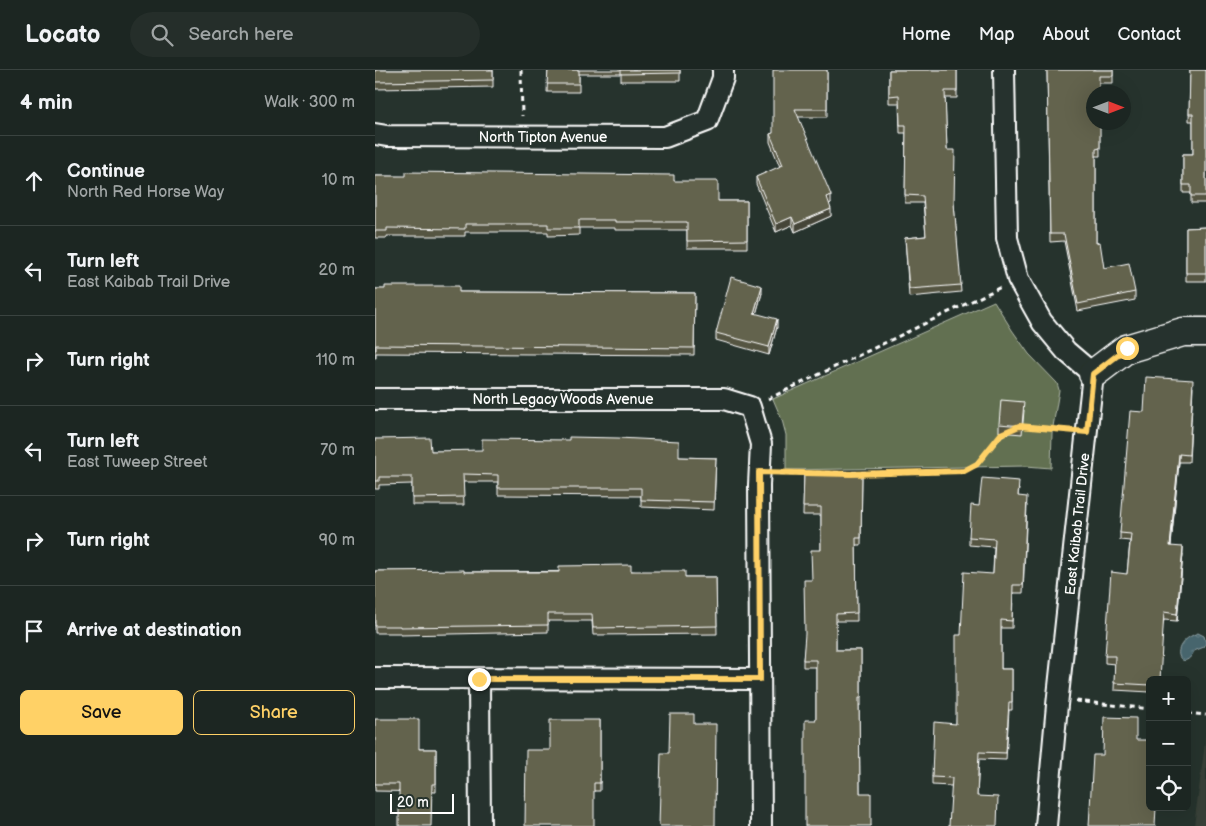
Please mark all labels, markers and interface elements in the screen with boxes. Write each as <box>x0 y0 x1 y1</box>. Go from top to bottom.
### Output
search box <box>130 12 480 57</box>
text: Locato <box>25 20 100 49</box>
icon: search <box>148 21 176 49</box>
text: Search here <box>188 23 294 46</box>
text: Home <box>902 24 951 45</box>
text: Map <box>979 24 1015 45</box>
text: About <box>1043 24 1090 45</box>
text: Contact <box>1118 24 1181 45</box>
north arrow <box>1086 85 1131 130</box>
text: 4 min <box>20 90 73 115</box>
text: Walk · 300 m <box>264 93 355 112</box>
street label: North Tipton Avenue <box>479 129 607 146</box>
text: Continue <box>67 160 145 183</box>
icon: ahead <box>20 167 48 195</box>
text: 10 m <box>322 171 355 190</box>
text: North Red Horse Way <box>67 183 224 202</box>
text: Turn left <box>67 250 139 273</box>
icon: left <box>20 257 48 285</box>
text: 20 m <box>319 261 355 280</box>
text: East Kaibab Trail Drive <box>67 273 230 292</box>
route start <box>1116 337 1139 360</box>
icon: right <box>20 347 48 375</box>
text: Turn right <box>67 349 150 372</box>
text: 110 m <box>316 351 355 370</box>
street label: North Legacy Woods Avenue <box>472 391 654 408</box>
text: Turn left <box>67 430 139 453</box>
icon: left <box>20 437 48 465</box>
text: 70 m <box>320 441 355 460</box>
street label: East Kaibab Trail Drive <box>1062 452 1093 596</box>
text: East Tuweep Street <box>67 453 207 472</box>
icon: right <box>20 527 48 555</box>
text: Turn right <box>67 529 150 552</box>
text: 90 m <box>319 531 355 550</box>
icon: arrive <box>20 617 48 645</box>
text: Arrive at destination <box>67 619 242 642</box>
route end <box>468 668 491 691</box>
map controls <box>1146 676 1191 811</box>
button: + <box>1146 676 1191 721</box>
button: Save <box>20 690 183 735</box>
button: Share <box>193 690 355 735</box>
button: − <box>1146 721 1191 766</box>
button: locate <box>1146 766 1191 811</box>
scale bar <box>390 791 454 814</box>
text: 20 m <box>397 794 429 811</box>

